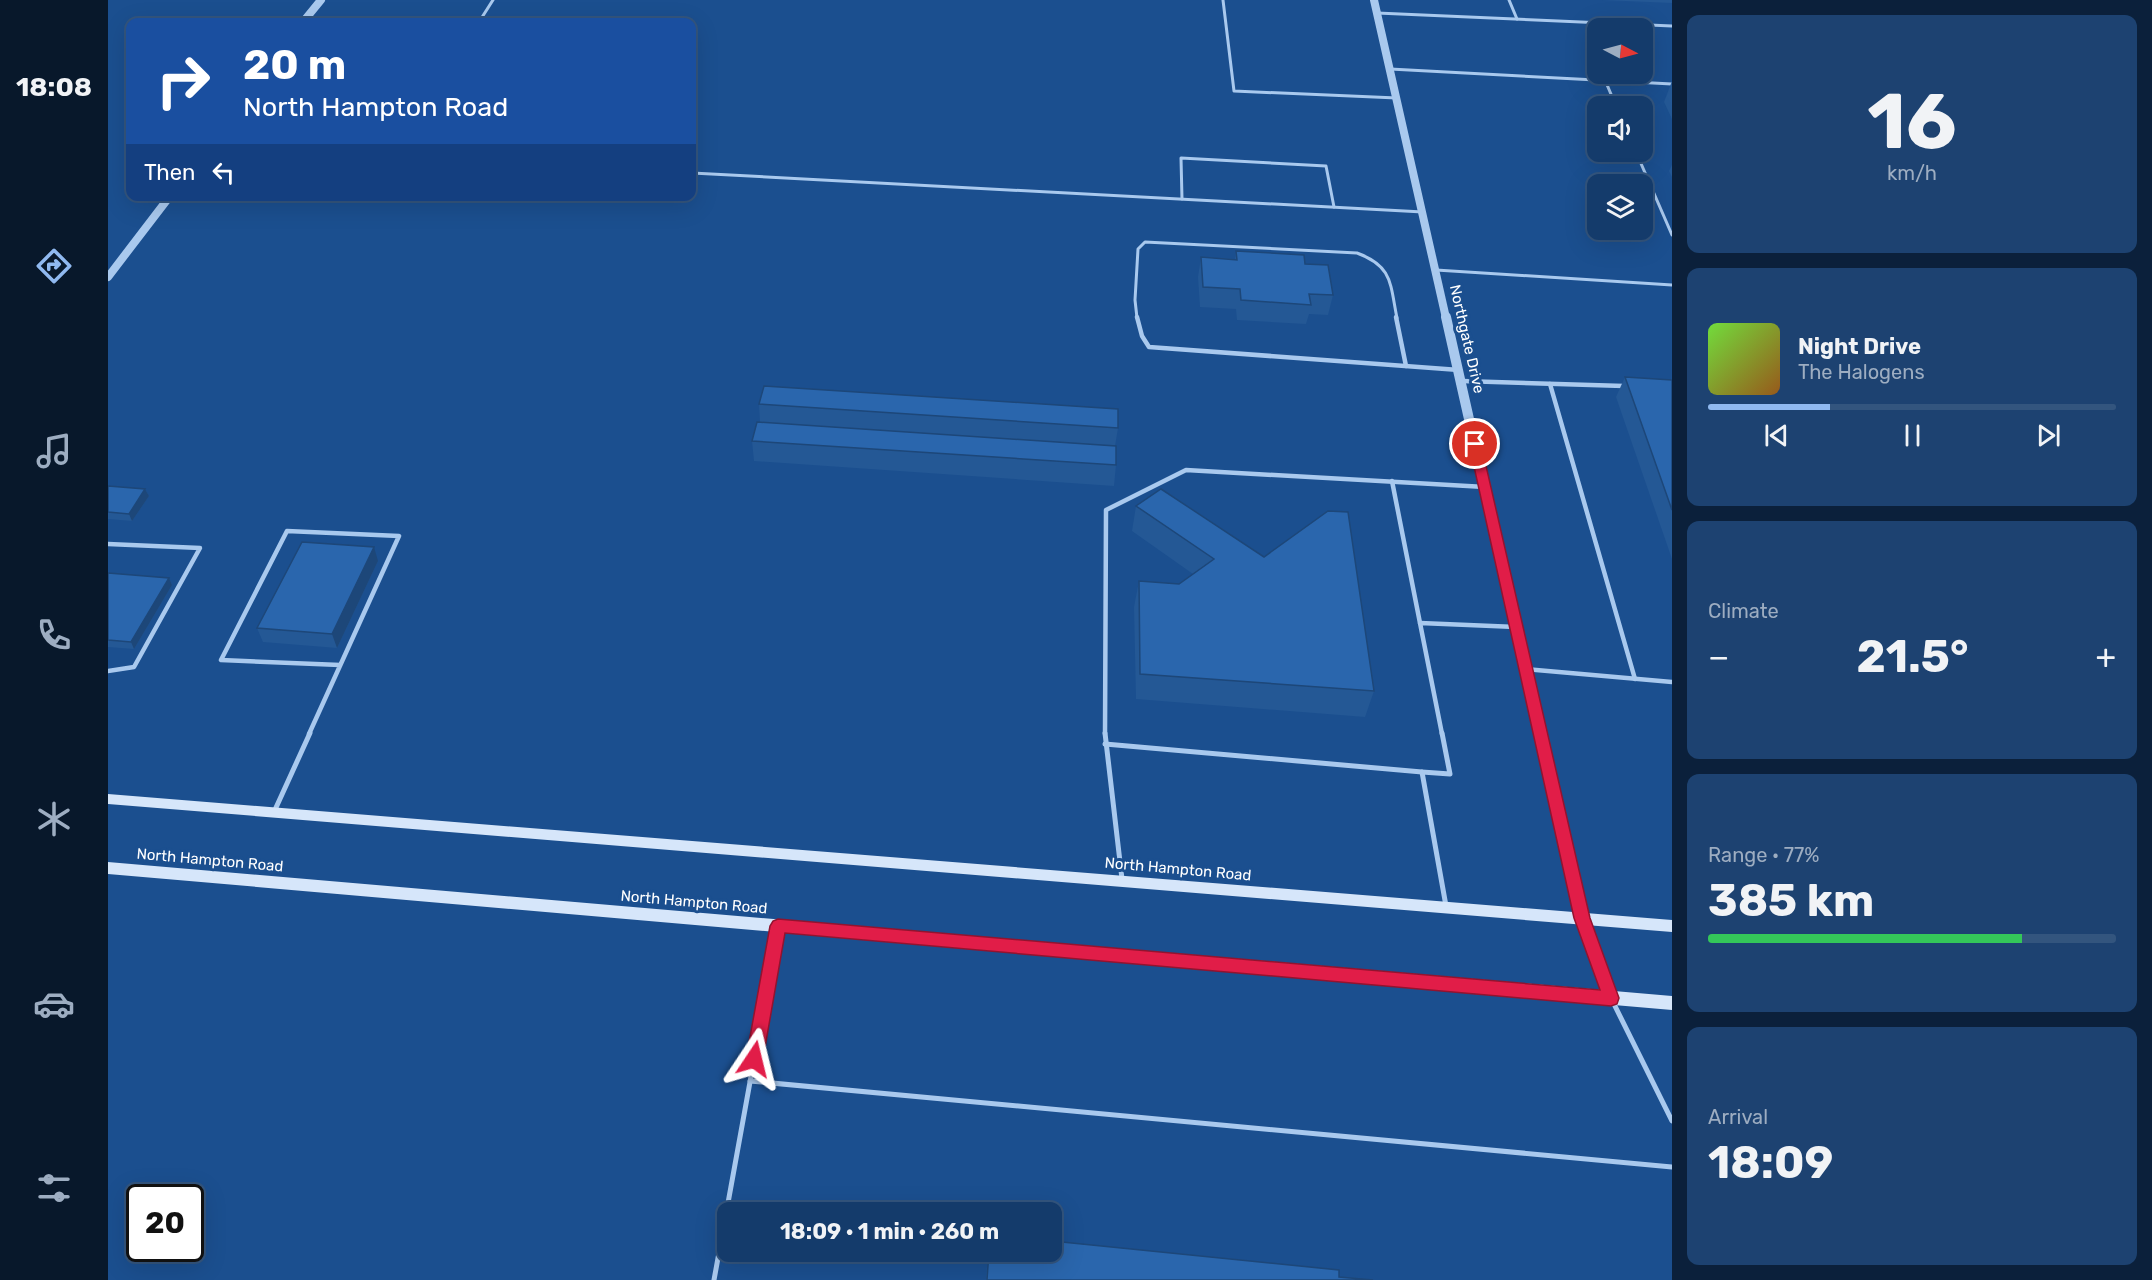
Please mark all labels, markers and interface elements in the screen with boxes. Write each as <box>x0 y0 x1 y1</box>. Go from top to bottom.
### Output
north arrow <box>1587 18 1653 84</box>
map controls <box>1587 18 1653 240</box>
text: 20 m <box>243 40 346 90</box>
icon: right <box>144 42 222 120</box>
text: 18:08 <box>16 71 92 103</box>
text: 16 <box>1867 75 1957 168</box>
text: North Hampton Road <box>243 91 508 123</box>
button: sound <box>1587 96 1653 162</box>
icon: left <box>207 156 240 189</box>
text: Then <box>144 159 195 186</box>
text: km/h <box>1887 161 1937 185</box>
button: layers <box>1587 174 1653 240</box>
icon: directions <box>33 245 75 287</box>
street label: Northgate Drive <box>1446 283 1488 395</box>
text: Night Drive <box>1798 333 1921 360</box>
text: The Halogens <box>1798 360 1925 384</box>
pin <box>1449 418 1500 469</box>
icon: previous <box>1760 419 1793 452</box>
icon: pause <box>1896 419 1929 452</box>
icon: next <box>2032 419 2065 452</box>
icon: arrive <box>1458 427 1491 460</box>
icon: music <box>33 430 75 472</box>
text: Climate <box>1708 599 1779 623</box>
icon: phone <box>33 614 75 656</box>
text: 21.5° <box>1856 630 1968 683</box>
text: − <box>1708 637 1729 676</box>
text: + <box>2095 637 2116 676</box>
icon: climate <box>33 798 75 840</box>
text: Range · 77% <box>1708 843 1820 867</box>
street label: North Hampton Road <box>136 845 284 875</box>
street label: North Hampton Road <box>1104 854 1252 884</box>
text: 385 km <box>1708 874 1874 927</box>
street label: North Hampton Road <box>620 887 768 917</box>
icon: car <box>33 983 75 1025</box>
position arrow <box>722 1027 786 1091</box>
text: Arrival <box>1708 1105 1768 1129</box>
text: 18:09 <box>1708 1136 1833 1189</box>
icon: filters <box>33 1167 75 1209</box>
speed limit sign: 20 <box>126 1184 204 1262</box>
text: 18:09 · 1 min · 260 m <box>780 1218 999 1245</box>

